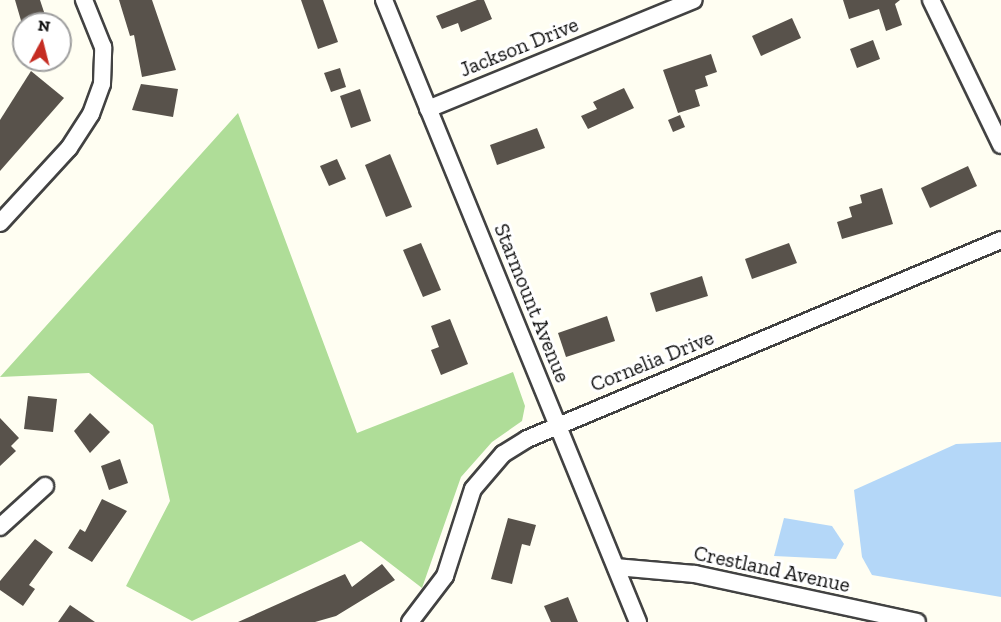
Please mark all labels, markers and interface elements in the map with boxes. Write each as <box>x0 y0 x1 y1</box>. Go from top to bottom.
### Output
north arrow <box>12 12 72 72</box>
street label: Jackson Drive <box>456 12 582 82</box>
text: N <box>37 15 51 36</box>
street label: Starmount Avenue <box>489 220 575 386</box>
street label: Cornelia Drive <box>587 325 717 397</box>
street label: Crestland Avenue <box>691 540 853 598</box>

